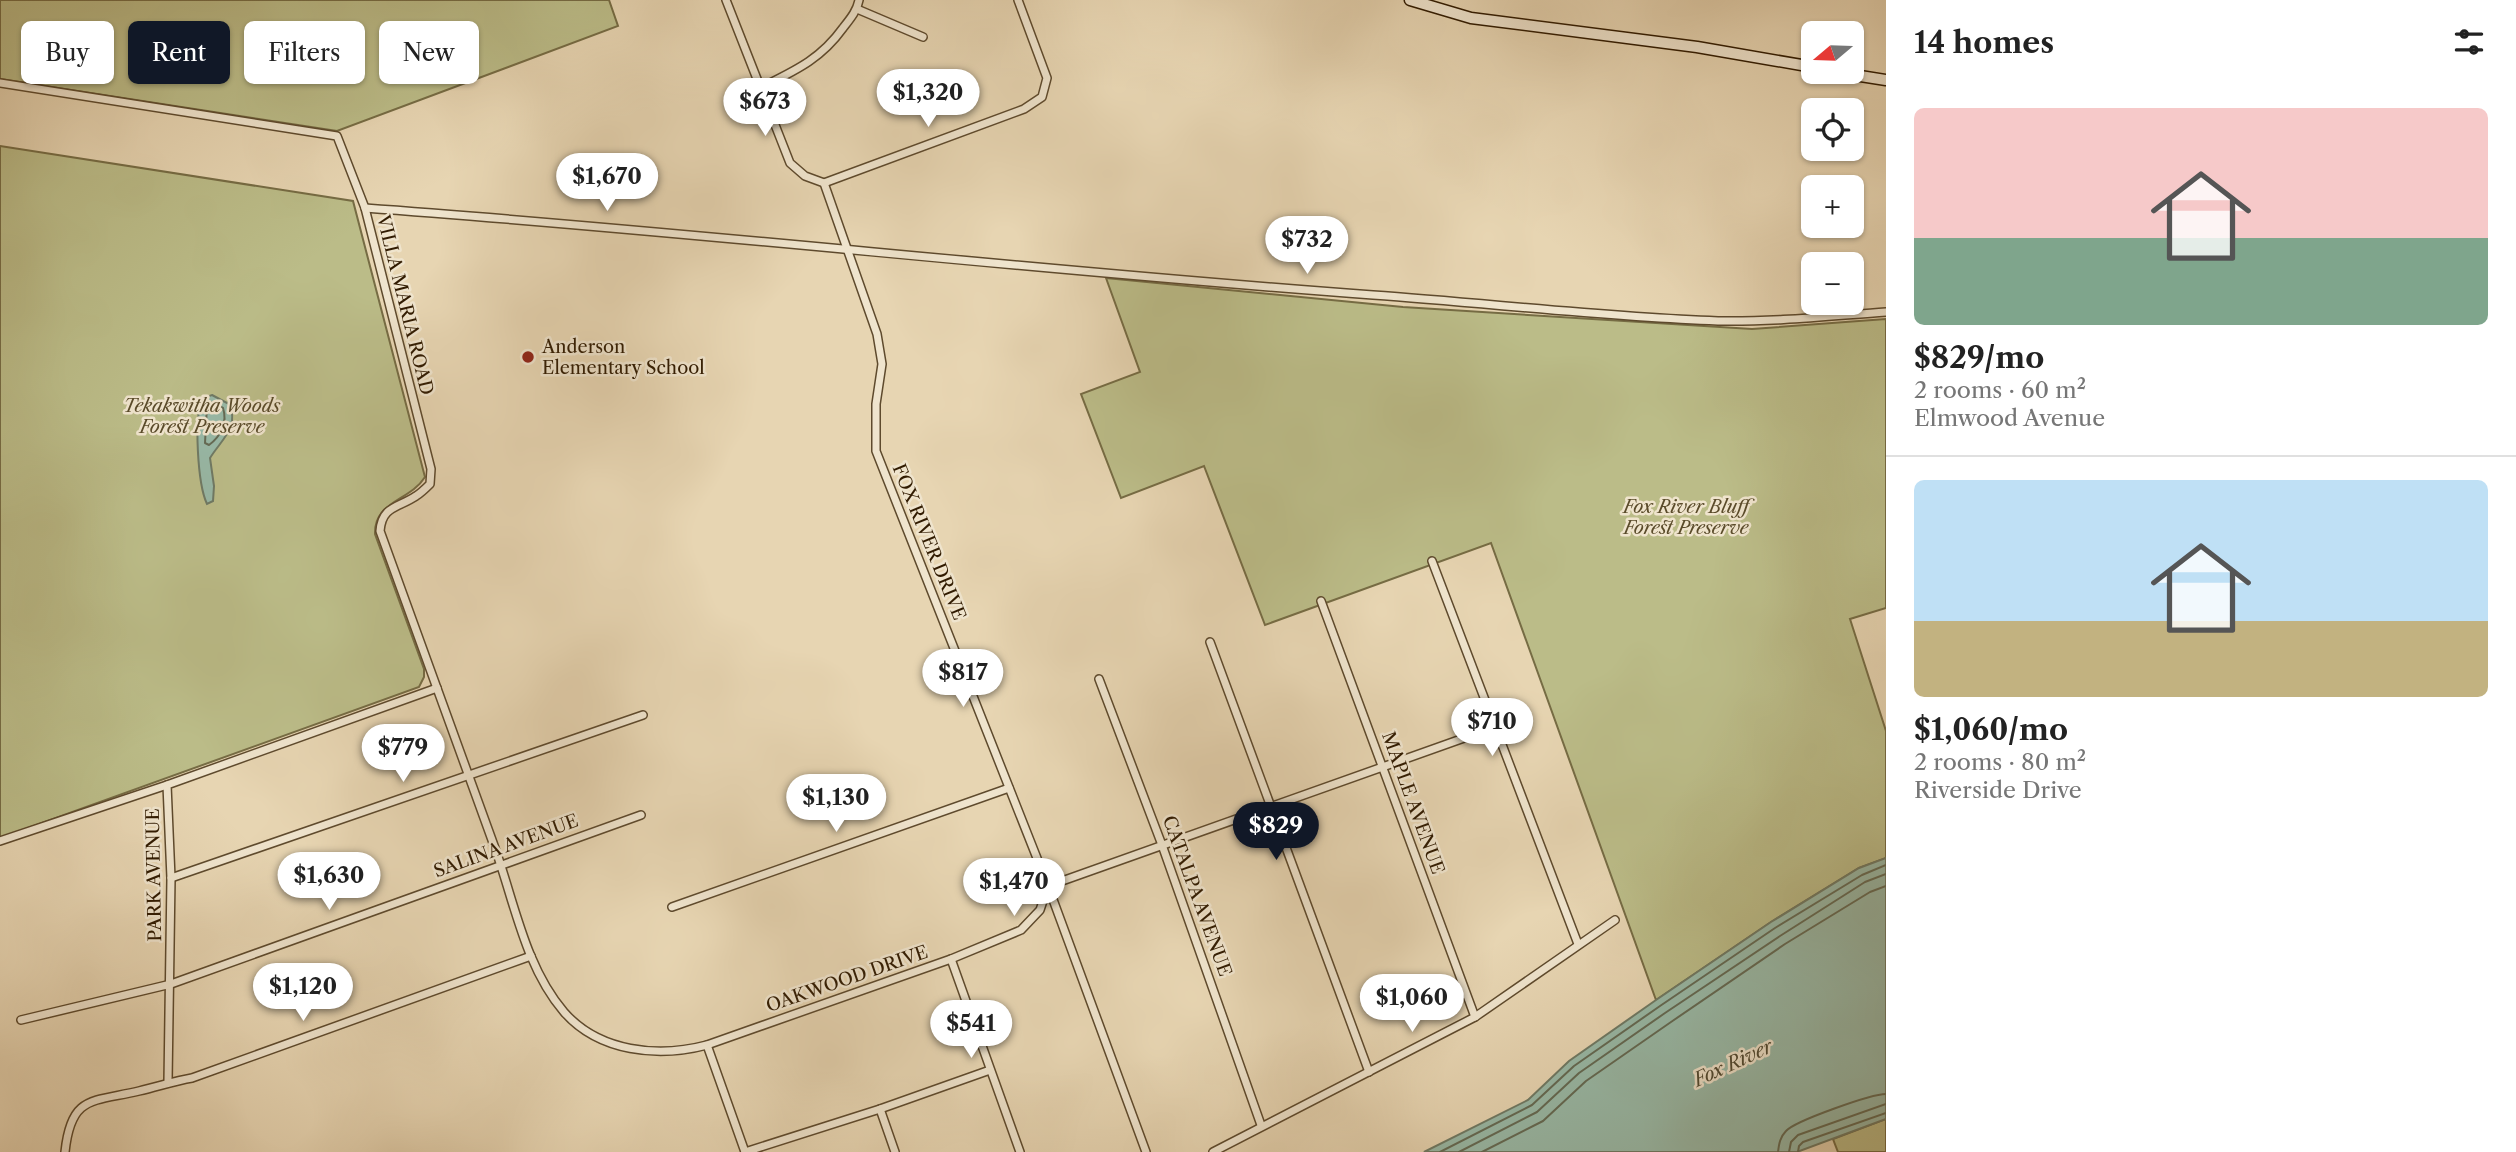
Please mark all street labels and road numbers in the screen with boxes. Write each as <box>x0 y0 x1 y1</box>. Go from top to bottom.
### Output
street label: VILLA MARIA ROAD <box>372 212 438 397</box>
street label: FOX RIVER DRIVE <box>888 461 970 623</box>
street label: MAPLE AVENUE <box>1377 729 1449 877</box>
street label: PARK AVENUE <box>142 808 166 942</box>
street label: SALINA AVENUE <box>431 810 581 882</box>
street label: CATALPA AVENUE <box>1158 813 1236 979</box>
street label: OAKWOOD DRIVE <box>763 941 931 1017</box>

